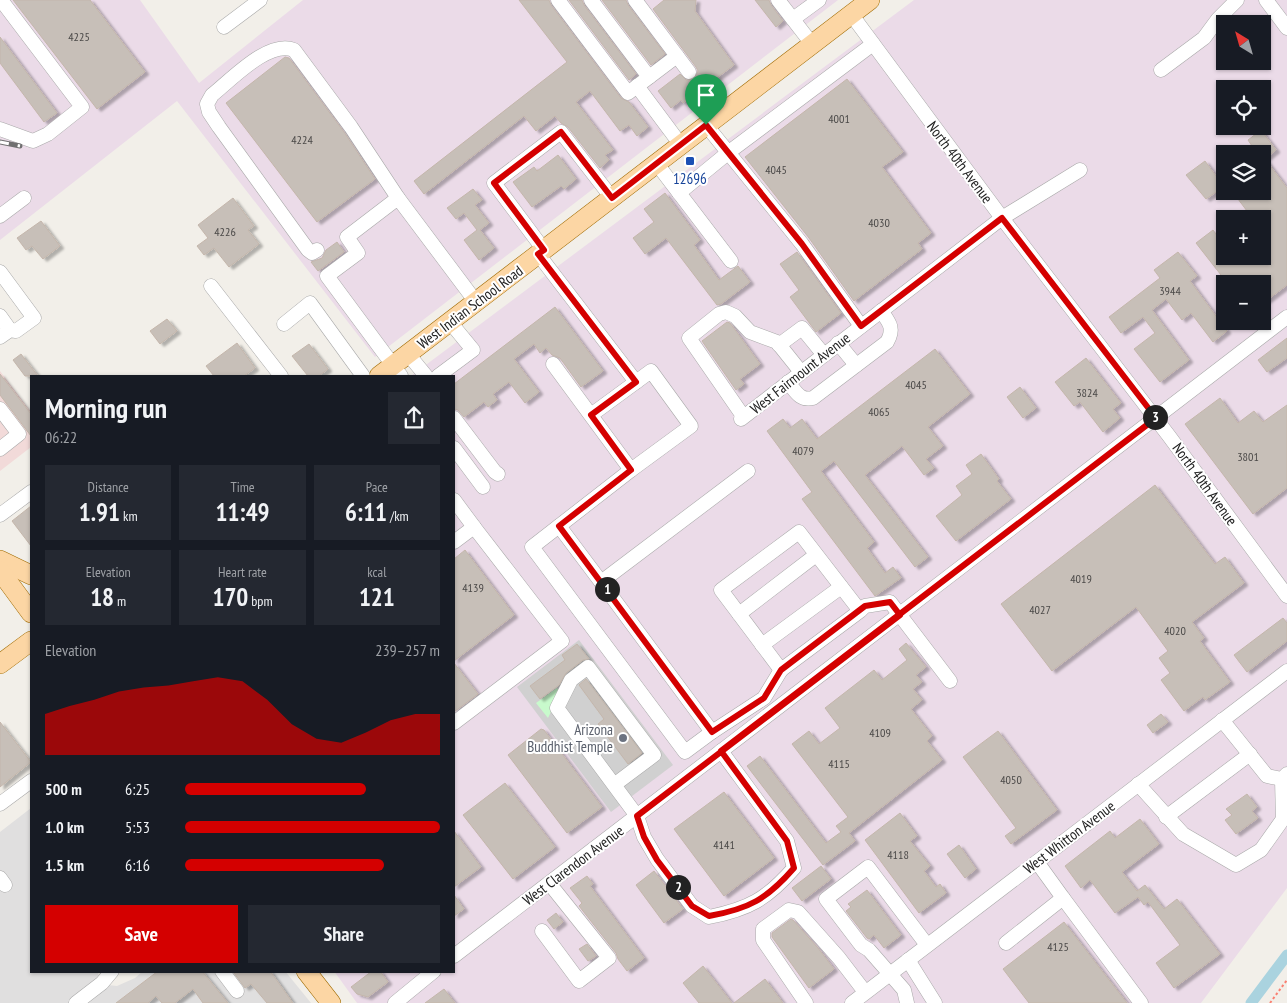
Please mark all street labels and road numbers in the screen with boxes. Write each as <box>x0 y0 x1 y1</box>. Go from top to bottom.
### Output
street label: North 40th Avenue <box>923 117 997 207</box>
street label: West Indian School Road <box>413 261 527 353</box>
street label: West Fairmount Avenue <box>746 328 854 418</box>
street label: North 40th Avenue <box>1169 439 1241 529</box>
street label: West Whitton Avenue <box>1019 796 1119 878</box>
street label: West Clarendon Avenue <box>519 821 627 909</box>

